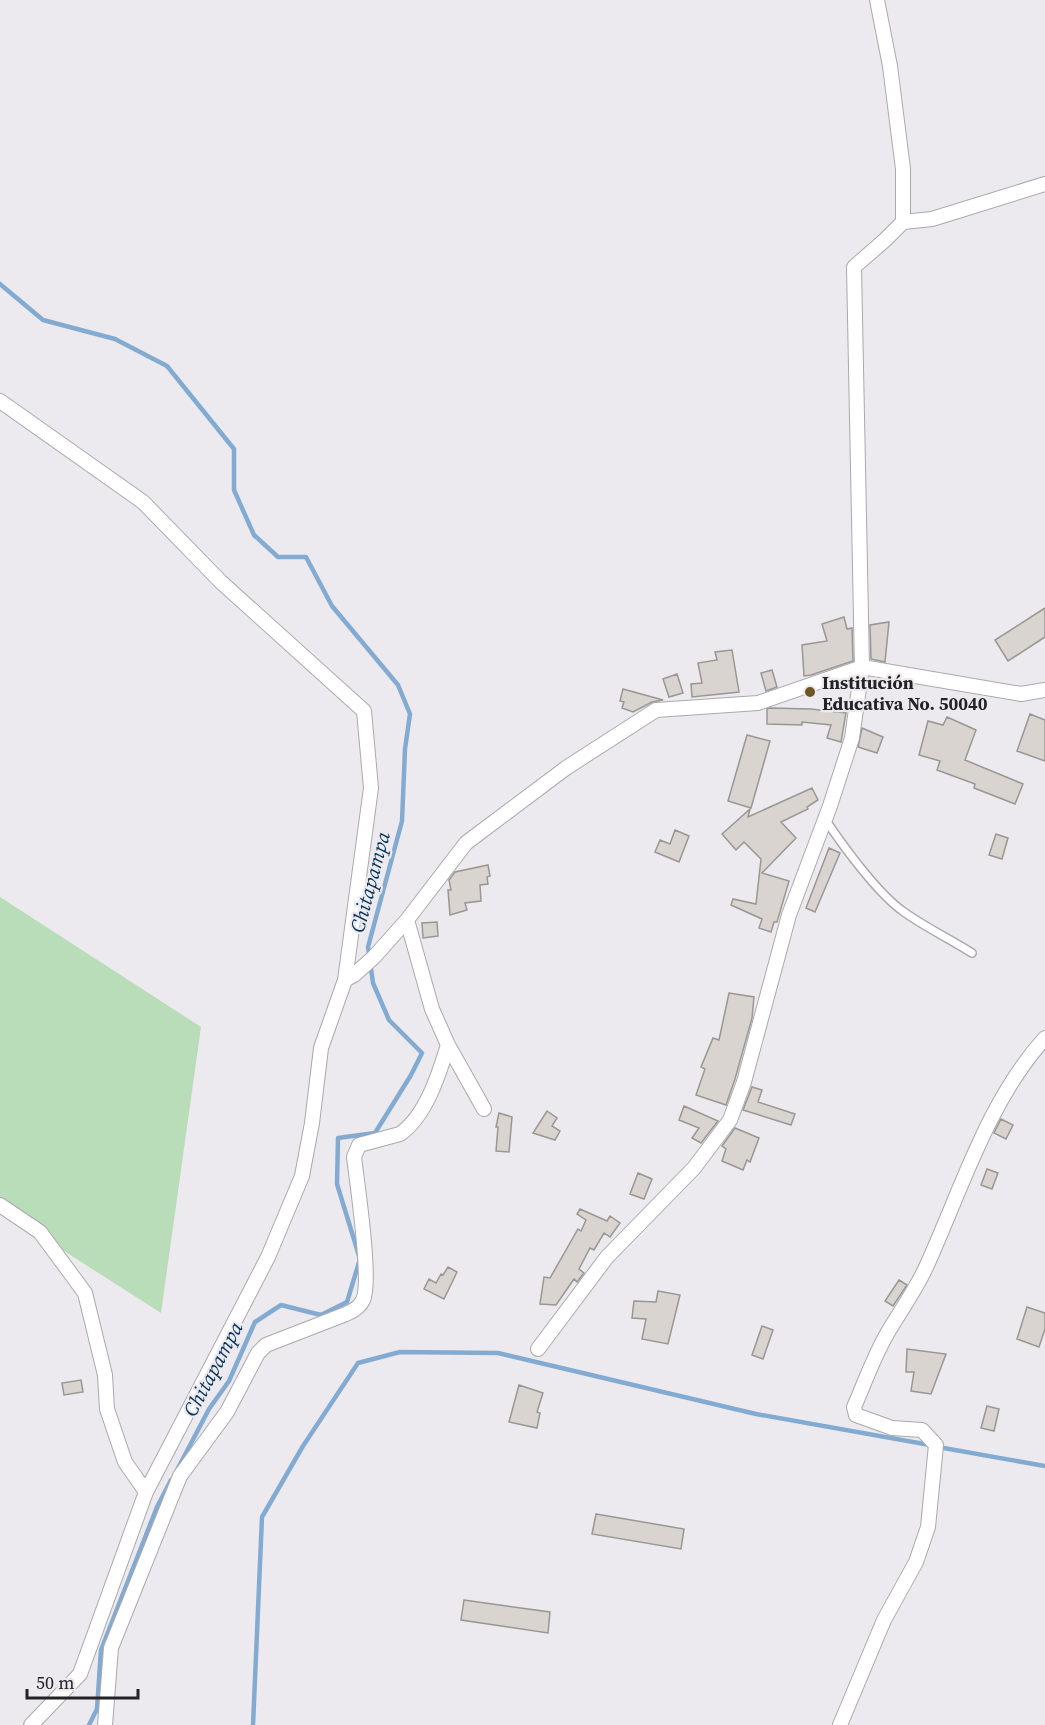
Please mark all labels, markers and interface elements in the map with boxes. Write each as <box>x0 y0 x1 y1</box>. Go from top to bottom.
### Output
place label: Institución Educativa No. 50040 <box>822 670 988 716</box>
marker: Institución Educativa No. 50040 <box>803 685 817 699</box>
water label: Chitapampa <box>343 828 397 936</box>
water label: Chitapampa <box>176 1316 250 1421</box>
scale bar <box>27 1662 138 1700</box>
text: 50 m <box>36 1670 74 1695</box>

